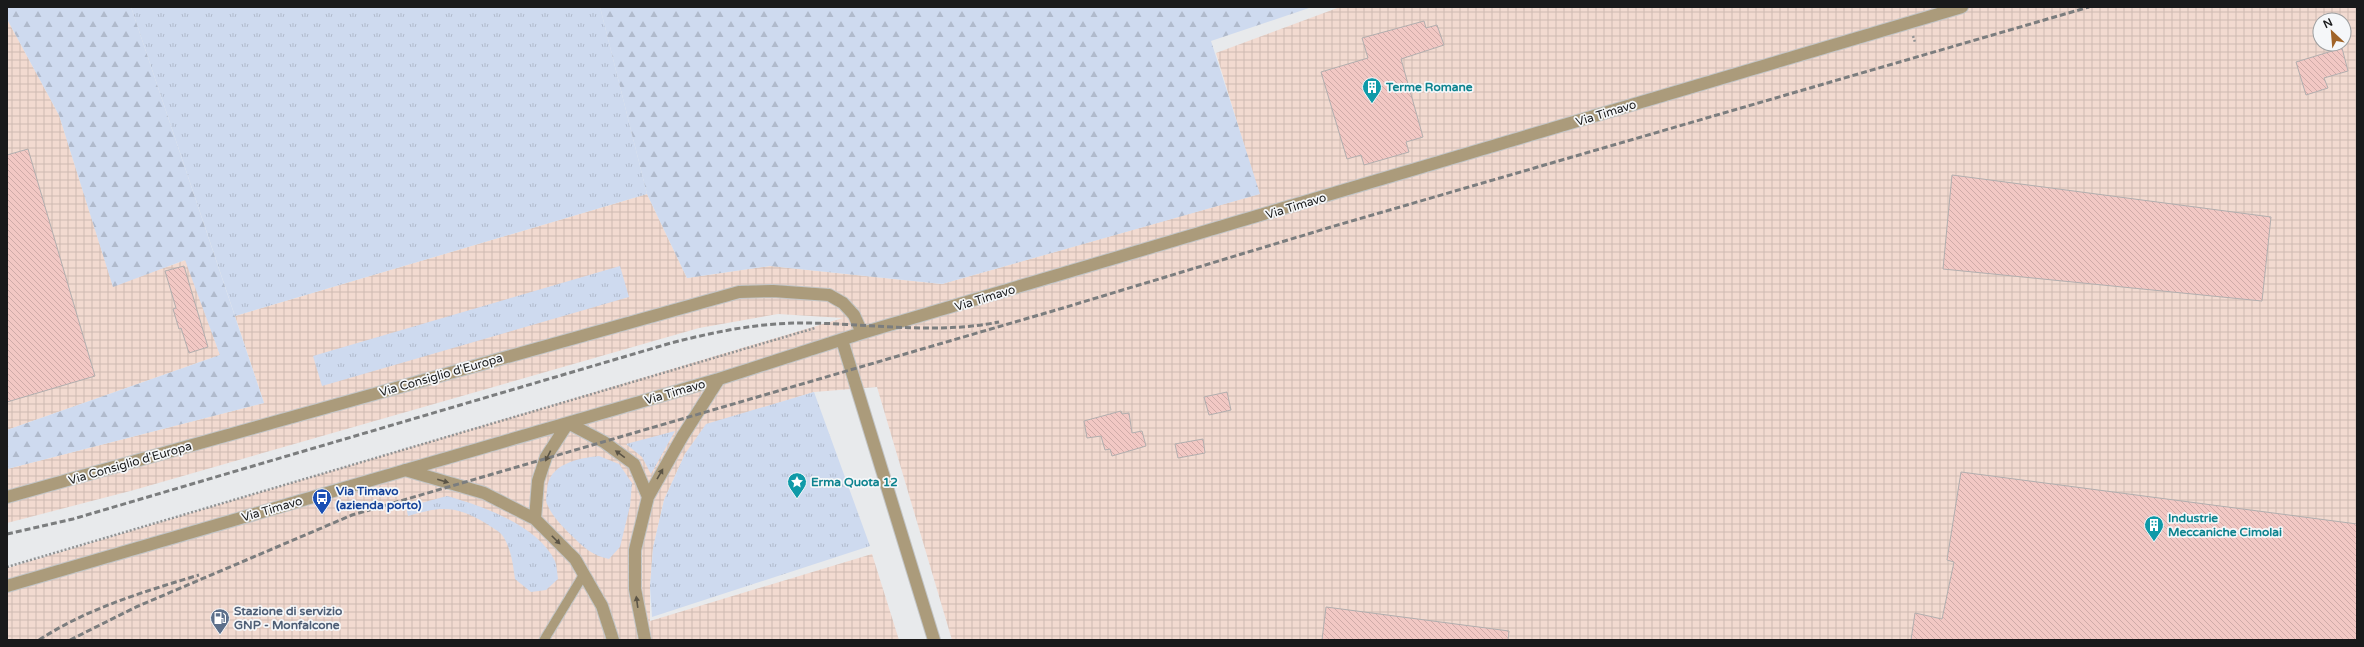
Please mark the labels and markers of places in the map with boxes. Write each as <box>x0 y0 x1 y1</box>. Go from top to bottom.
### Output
building icon: Terme Romane <box>1361 76 1383 104</box>
place label: Terme Romane <box>1385 80 1473 94</box>
place icon: Erma Quota 12 <box>786 471 808 499</box>
place label: Erma Quota 12 <box>811 475 898 489</box>
place label: Via Timavo (azienda porto) <box>336 484 422 513</box>
bus stop icon: Via Timavo (azienda porto) <box>311 487 333 515</box>
place label: Industrie Meccaniche Cimolai <box>2168 511 2282 539</box>
building icon: Industrie Meccaniche Cimolai <box>2143 514 2165 542</box>
place label: Stazione di servizio GNP - Monfalcone <box>234 604 342 632</box>
fuel station icon: Stazione di servizio GNP - Monfalcone <box>209 607 231 635</box>

